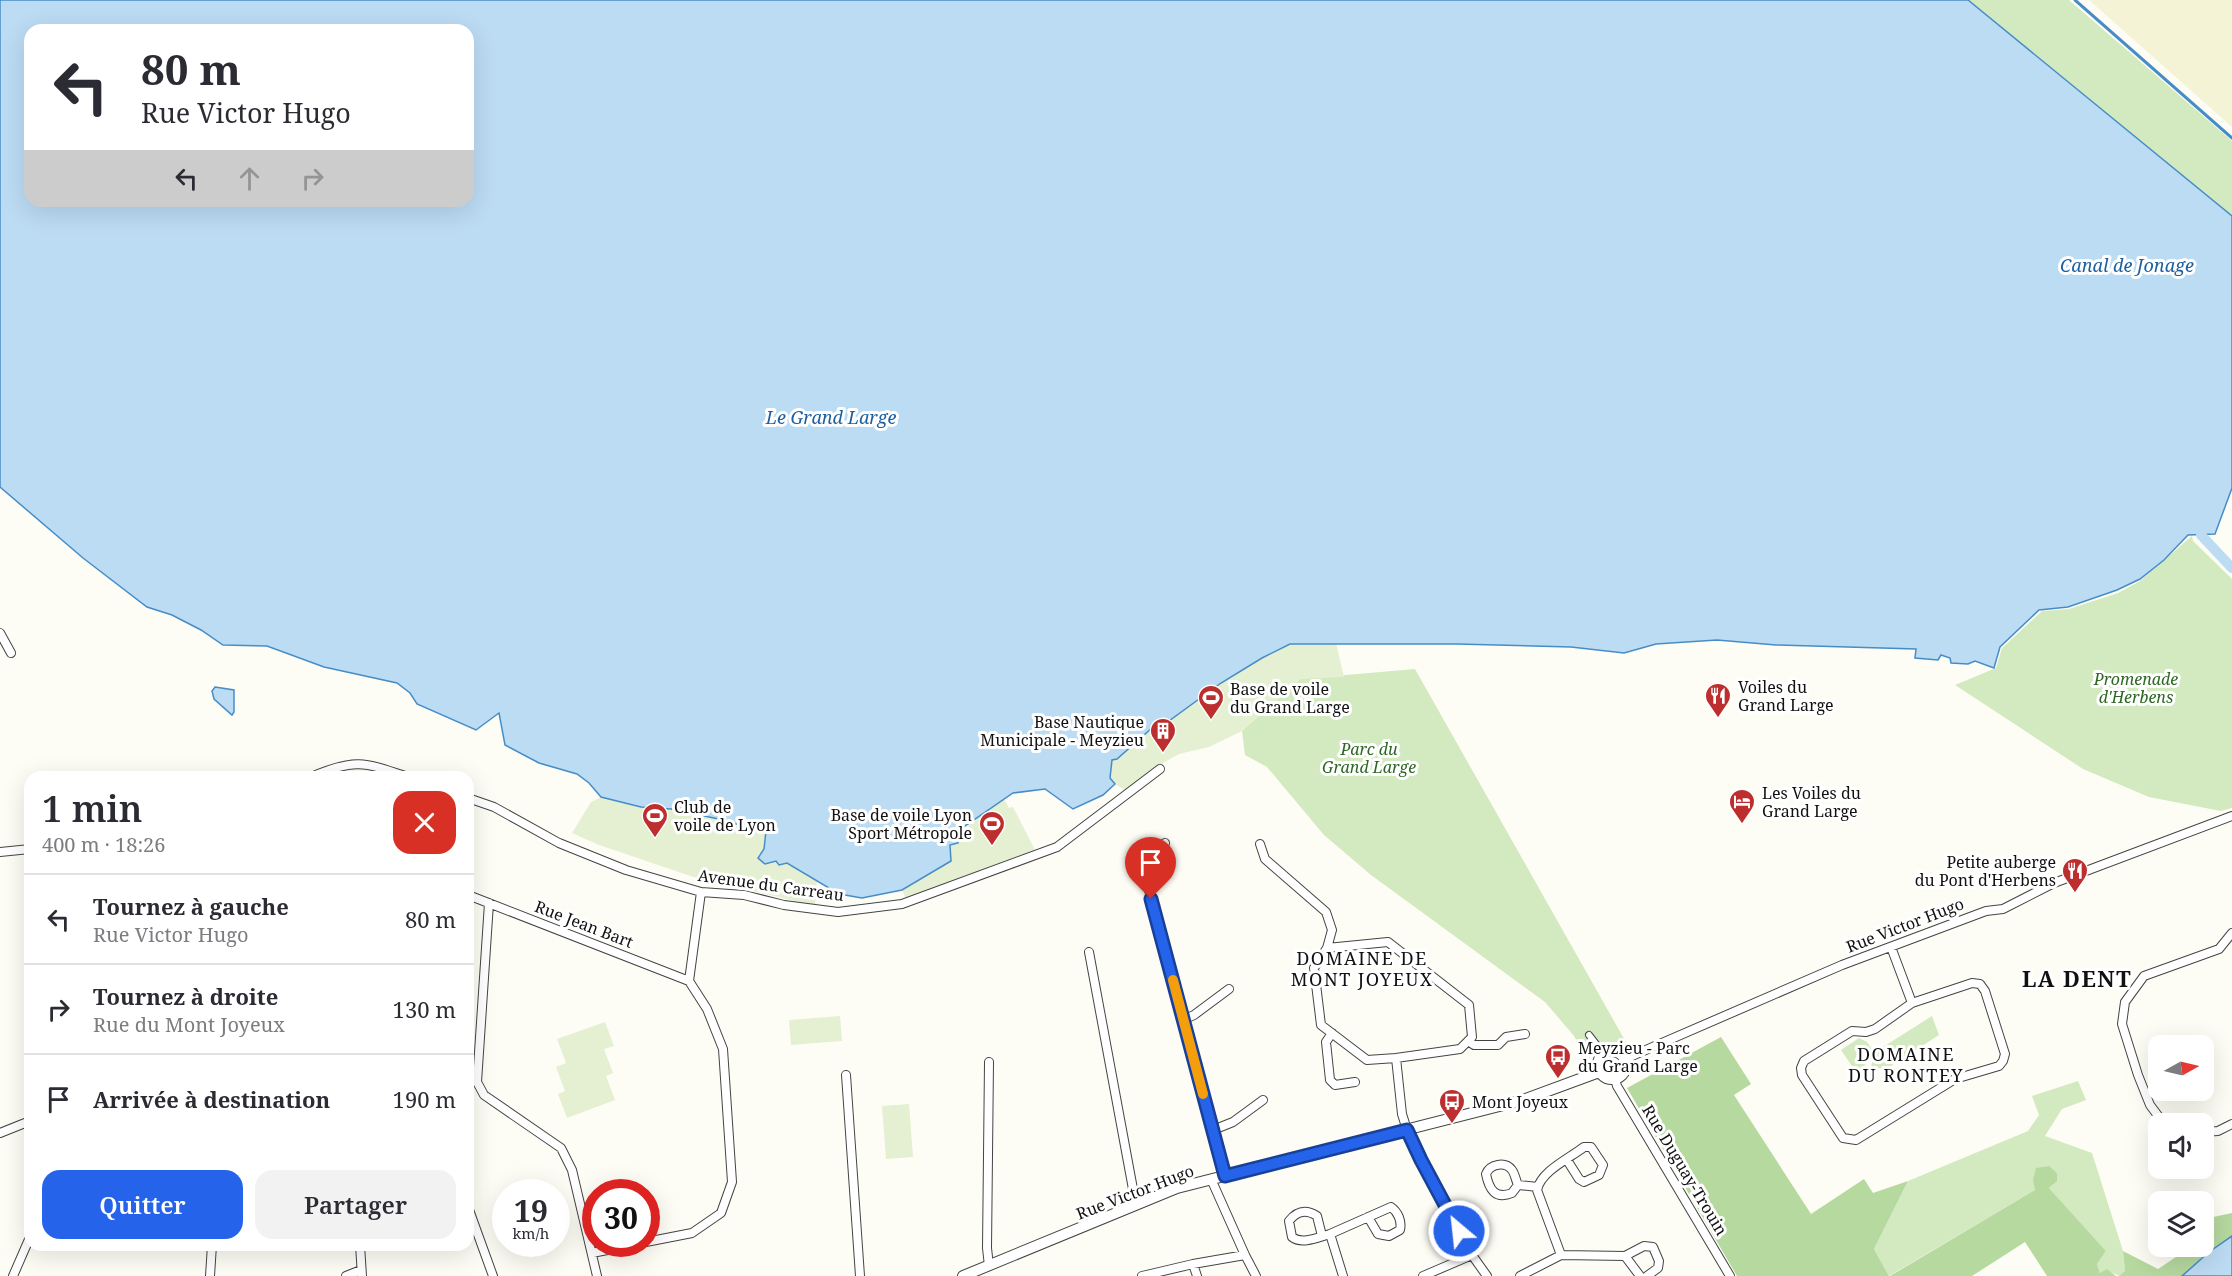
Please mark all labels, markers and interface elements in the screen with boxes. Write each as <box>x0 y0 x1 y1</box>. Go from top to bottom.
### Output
text: 80 m <box>141 40 241 97</box>
icon: left <box>42 48 120 126</box>
text: Rue Victor Hugo <box>141 94 351 131</box>
icon: left <box>170 162 203 195</box>
icon: ahead <box>233 162 266 195</box>
icon: right <box>296 162 329 195</box>
water label: Canal de Jonage <box>2060 253 2194 277</box>
water label: Le Grand Large <box>765 405 896 429</box>
park label: Promenade d'Herbens <box>2093 668 2178 708</box>
place label: Voiles du Grand Large <box>1738 676 1834 716</box>
place label: Base de voile du Grand Large <box>1230 678 1350 718</box>
restaurant icon: Voiles du Grand Large <box>1703 681 1733 719</box>
sports icon: Base de voile du Grand Large <box>1196 683 1226 721</box>
place label: Base Nautique Municipale - Meyzieu <box>980 711 1144 751</box>
building icon: Base Nautique Municipale - Meyzieu <box>1148 716 1178 754</box>
park label: Parc du Grand Large <box>1322 738 1416 778</box>
place label: Les Voiles du Grand Large <box>1762 782 1861 822</box>
text: 1 min <box>42 784 143 833</box>
hotel icon: Les Voiles du Grand Large <box>1727 787 1757 825</box>
button: close <box>393 791 456 854</box>
place label: Club de voile de Lyon <box>674 796 776 836</box>
sports icon: Club de voile de Lyon <box>640 801 670 839</box>
place label: Base de voile Lyon Sport Métropole <box>831 804 972 844</box>
sports icon: Base de voile Lyon Sport Métropole <box>977 809 1007 847</box>
text: 400 m · 18:26 <box>42 831 165 858</box>
pin <box>1125 837 1176 899</box>
icon: arrive <box>1134 846 1167 879</box>
place label: Petite auberge du Pont d'Herbens <box>1915 851 2056 891</box>
restaurant icon: Petite auberge du Pont d'Herbens <box>2060 856 2090 894</box>
street label: Avenue du Carreau <box>697 864 845 906</box>
text: Tournez à gauche <box>93 891 289 921</box>
street label: Rue Victor Hugo <box>1843 892 1967 958</box>
street label: Rue Jean Bart <box>532 895 637 953</box>
icon: left <box>42 903 75 936</box>
text: 80 m <box>405 904 456 934</box>
text: Rue Victor Hugo <box>93 921 249 948</box>
district label: DOMAINE DE MONT JOYEUX <box>1291 946 1433 991</box>
district label: LA DENT <box>2022 963 2132 993</box>
text: Tournez à droite <box>93 981 278 1011</box>
icon: right <box>42 993 75 1026</box>
text: 130 m <box>393 994 456 1024</box>
text: Rue du Mont Joyeux <box>93 1011 285 1038</box>
north arrow <box>2148 1035 2214 1101</box>
map controls <box>2148 1035 2214 1257</box>
place label: Meyzieu - Parc du Grand Large <box>1578 1037 1698 1077</box>
bus stop icon: Meyzieu - Parc du Grand Large <box>1543 1042 1573 1080</box>
district label: DOMAINE DU RONTEY <box>1848 1042 1964 1087</box>
icon: arrive <box>42 1083 75 1116</box>
text: Arrivée à destination <box>93 1084 330 1114</box>
text: 190 m <box>393 1084 456 1114</box>
bus stop icon: Mont Joyeux <box>1437 1087 1467 1125</box>
place label: Mont Joyeux <box>1472 1091 1569 1113</box>
street label: Rue Duguay-Trouin <box>1637 1101 1733 1239</box>
button: sound <box>2148 1113 2214 1179</box>
street label: Rue Victor Hugo <box>1073 1159 1197 1225</box>
button: Quitter <box>42 1170 243 1239</box>
button: Partager <box>255 1170 456 1239</box>
speed limit sign: 30 <box>582 1179 660 1257</box>
text: 19 <box>514 1190 548 1231</box>
button: layers <box>2148 1191 2214 1257</box>
position arrow <box>1427 1199 1491 1263</box>
text: km/h <box>513 1223 549 1243</box>

